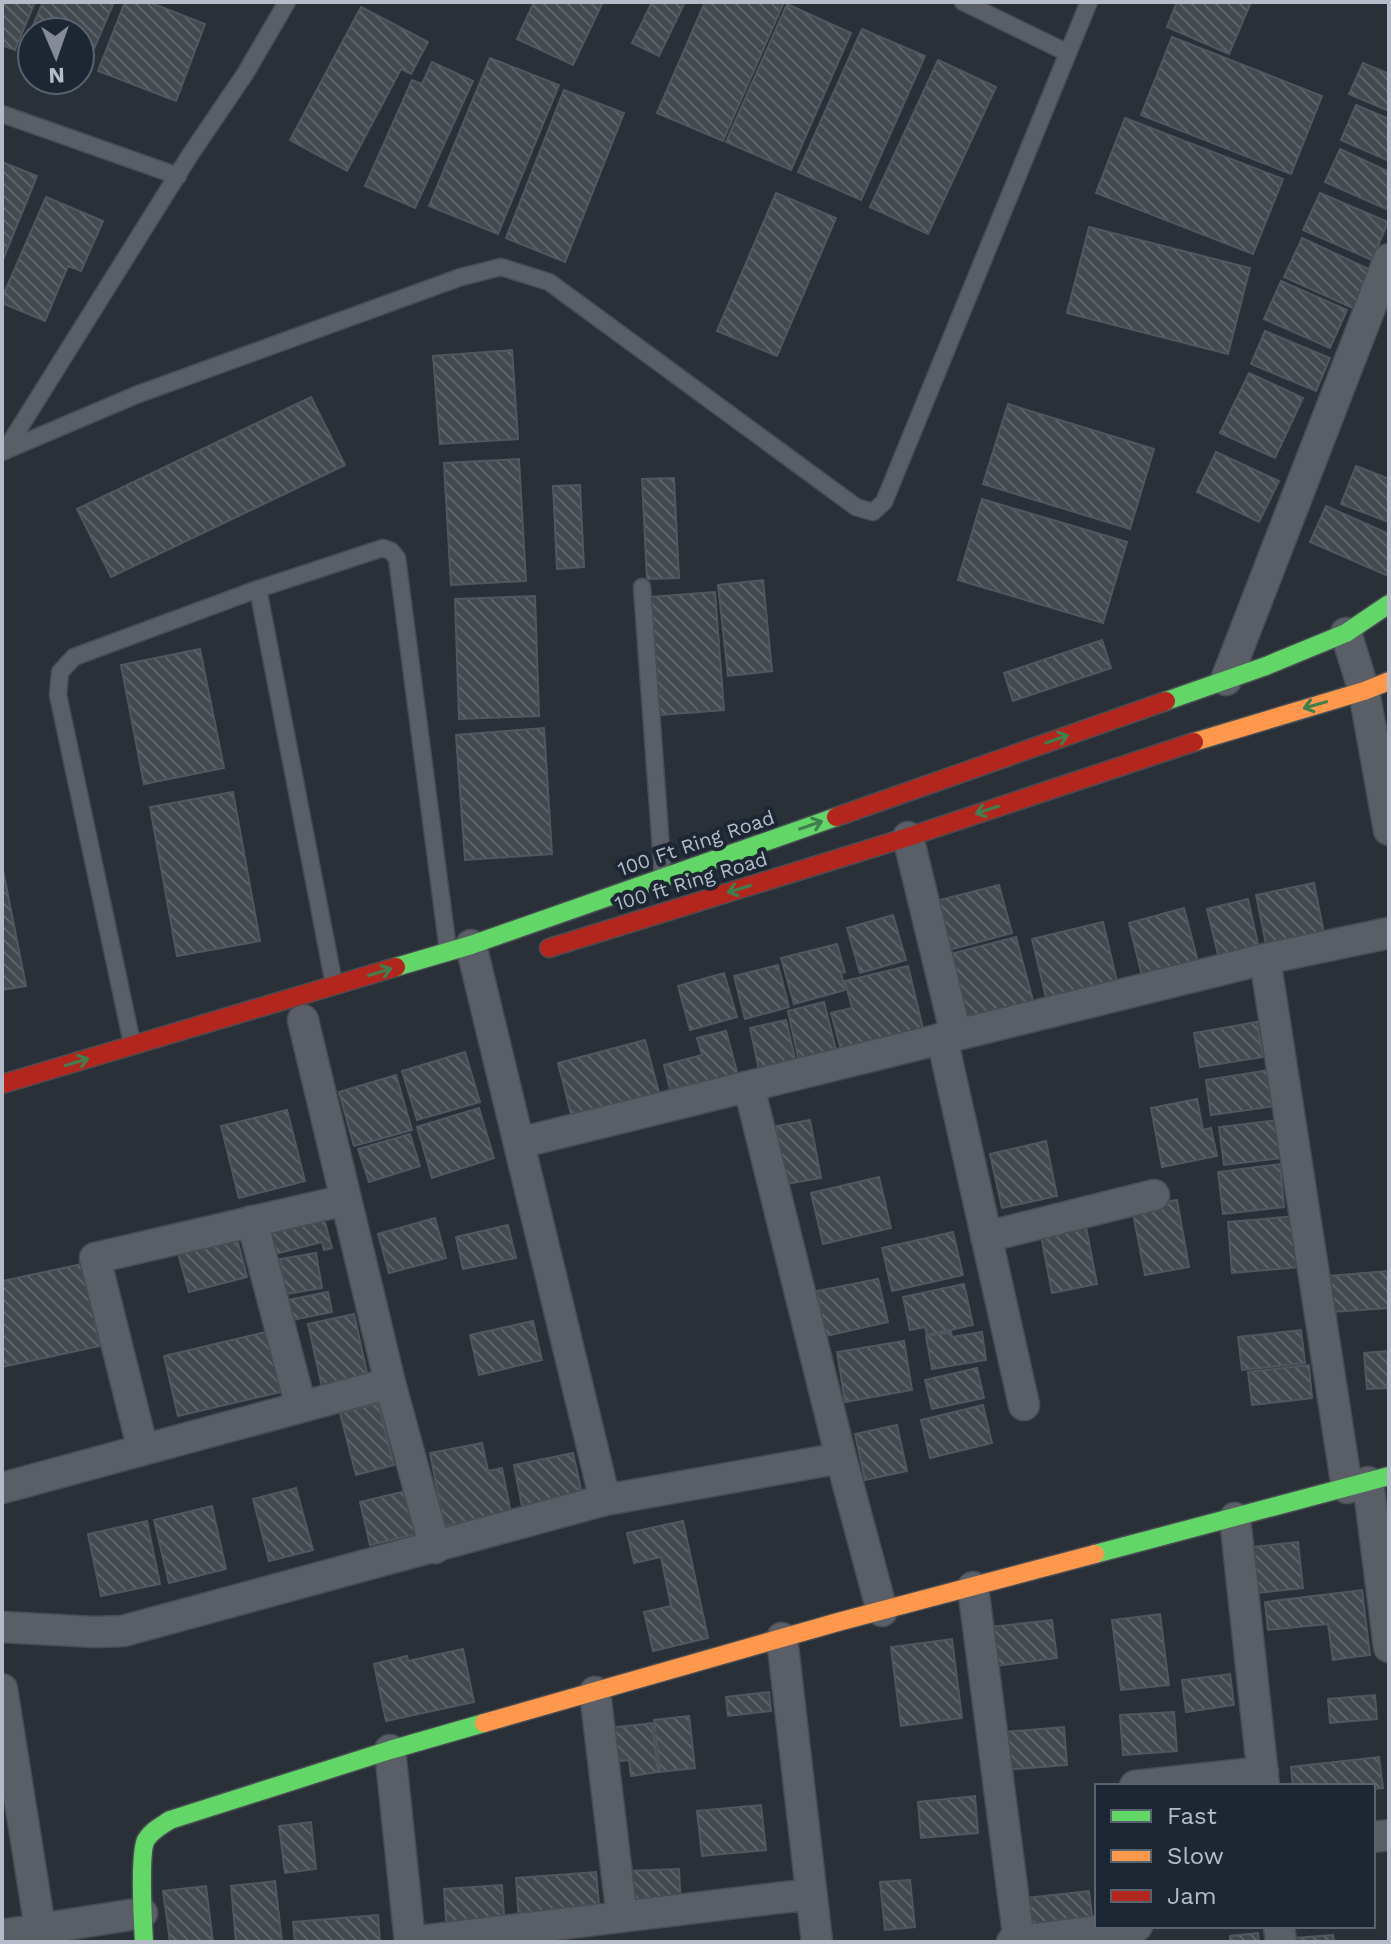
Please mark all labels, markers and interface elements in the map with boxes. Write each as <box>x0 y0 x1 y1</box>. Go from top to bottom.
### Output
north arrow <box>16 16 96 96</box>
text: N <box>48 63 65 88</box>
one-way arrow <box>1302 698 1328 713</box>
one-way arrow <box>1044 731 1069 746</box>
one-way arrow <box>975 804 1000 819</box>
street label: 100 Ft Ring Road <box>615 805 777 881</box>
one-way arrow <box>799 817 824 832</box>
street label: 100 ft Ring Road <box>612 846 770 916</box>
one-way arrow <box>727 882 753 897</box>
one-way arrow <box>366 964 392 979</box>
one-way arrow <box>63 1054 89 1069</box>
legend <box>1095 1784 1375 1928</box>
text: Fast <box>1167 1802 1217 1830</box>
text: Slow <box>1167 1842 1224 1870</box>
text: Jam <box>1167 1882 1217 1910</box>

